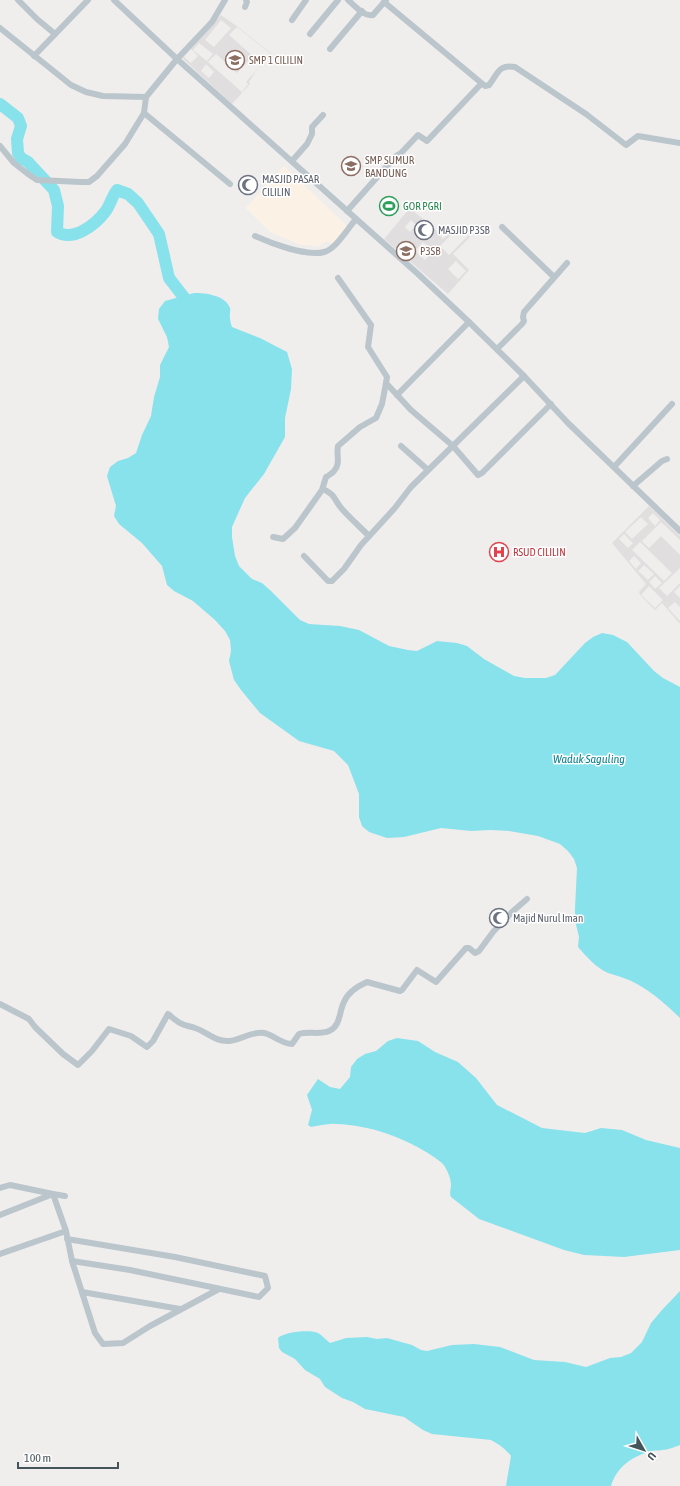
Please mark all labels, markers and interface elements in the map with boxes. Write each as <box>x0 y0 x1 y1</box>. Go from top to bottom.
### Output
school or university icon: SMP 1 CILILIN <box>224 49 246 71</box>
place label: SMP 1 CILILIN <box>249 54 303 66</box>
place label: SMP SUMUR BANDUNG <box>365 154 415 179</box>
school or university icon: SMP SUMUR BANDUNG <box>340 155 362 177</box>
place label: MASJID PASAR CILILIN <box>262 173 320 198</box>
mosque icon: MASJID PASAR CILILIN <box>237 174 259 196</box>
sports icon: GOR PGRI <box>378 195 400 217</box>
place label: GOR PGRI <box>403 200 442 212</box>
mosque icon: MASJID P3SB <box>413 219 435 241</box>
place label: MASJID P3SB <box>438 224 491 236</box>
school or university icon: P3SB <box>395 240 417 262</box>
place label: P3SB <box>420 245 441 257</box>
hospital icon: RSUD CILILIN <box>488 541 510 563</box>
place label: RSUD CILILIN <box>513 546 566 558</box>
water label: Waduk Saguling <box>553 752 625 766</box>
mosque icon: Majid Nurul Iman <box>488 907 510 929</box>
place label: Majid Nurul Iman <box>513 912 583 924</box>
north arrow <box>624 1430 664 1470</box>
scale bar <box>18 1444 118 1470</box>
text: U <box>645 1450 658 1463</box>
text: 100 m <box>24 1451 51 1465</box>

